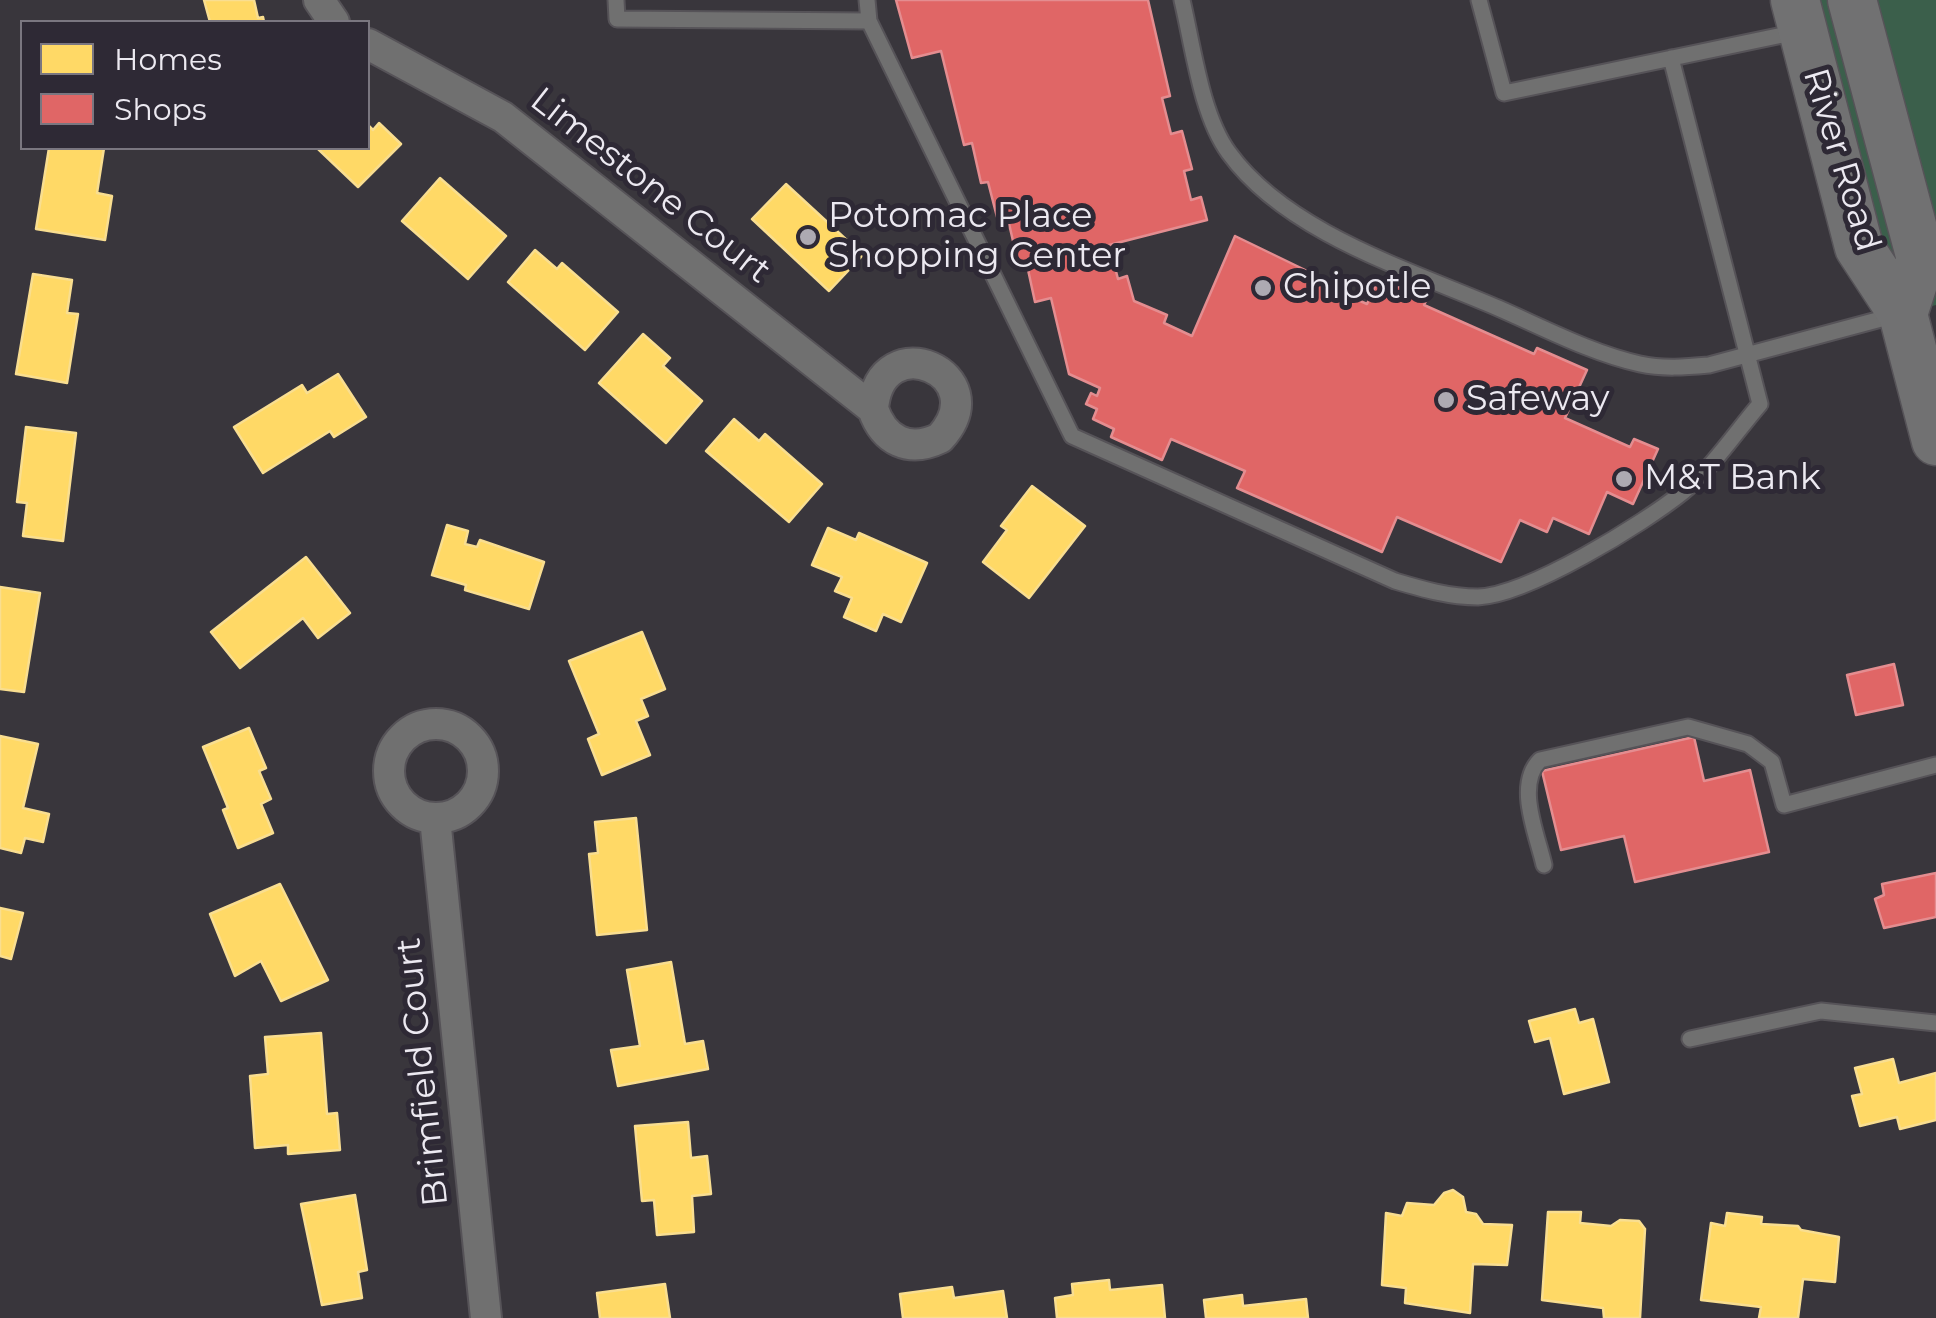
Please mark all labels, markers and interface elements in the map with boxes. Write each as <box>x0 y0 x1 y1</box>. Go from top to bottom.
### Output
legend <box>20 20 370 150</box>
text: Homes <box>114 41 222 78</box>
street label: River Road <box>1793 63 1889 257</box>
street label: Limestone Court <box>522 79 778 293</box>
text: Shops <box>114 91 207 128</box>
place label: Potomac Place Shopping Center <box>828 196 1126 278</box>
marker: Potomac Place Shopping Center <box>797 226 819 248</box>
place label: Chipotle <box>1283 267 1431 309</box>
marker: Chipotle <box>1252 277 1274 299</box>
place label: Safeway <box>1466 379 1610 421</box>
marker: Safeway <box>1435 389 1457 411</box>
place label: M&T Bank <box>1644 458 1821 500</box>
marker: M&T Bank <box>1613 468 1635 490</box>
street label: Brimfield Court <box>388 936 458 1208</box>

